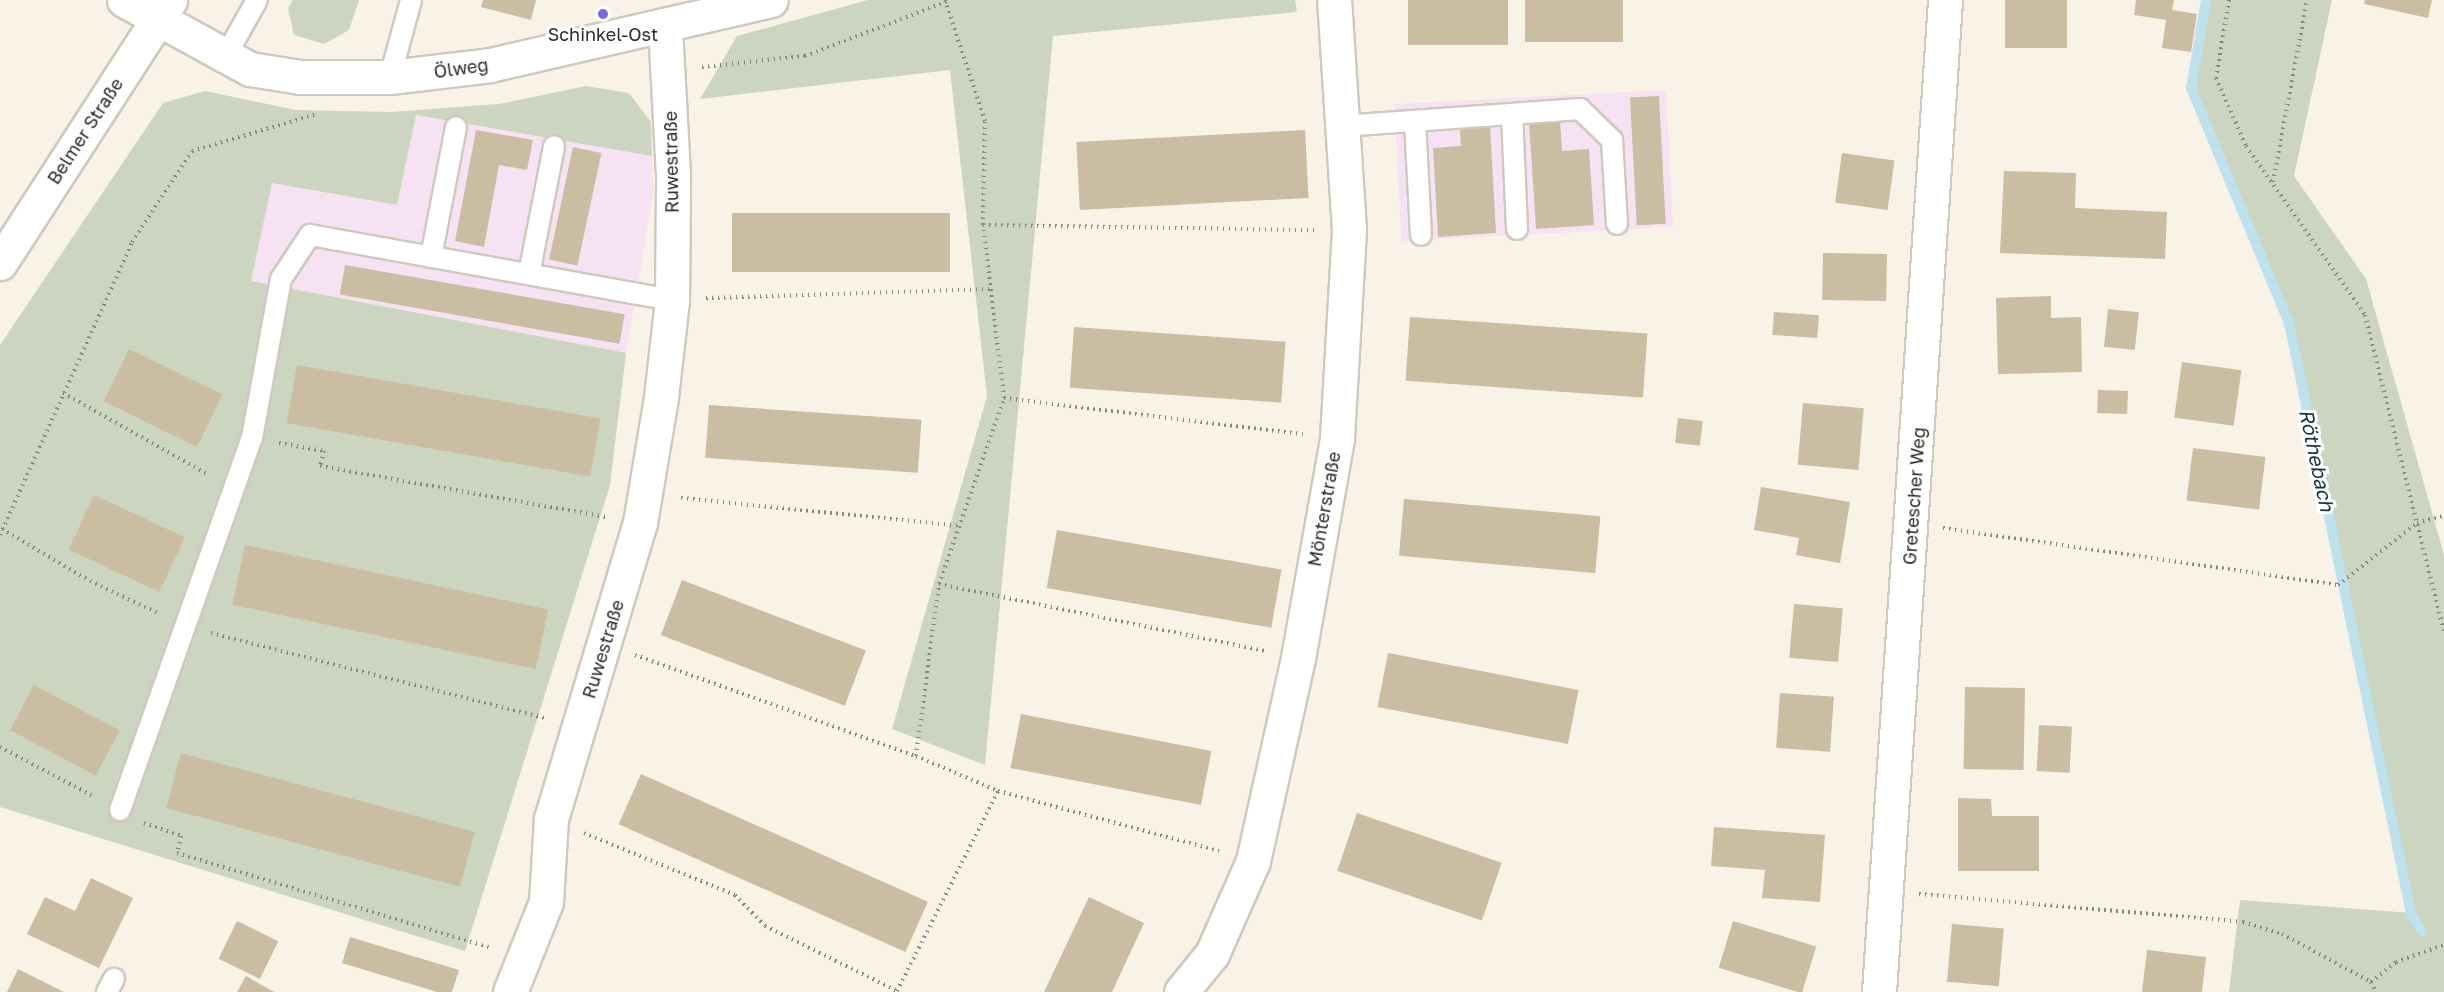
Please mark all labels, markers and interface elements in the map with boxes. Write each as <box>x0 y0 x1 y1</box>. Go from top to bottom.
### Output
marker: Schinkel-Ost <box>596 7 610 21</box>
place label: Schinkel-Ost <box>548 23 658 45</box>
street label: Ölweg <box>432 53 490 83</box>
street label: Belmer Straße <box>43 74 127 188</box>
street label: Ruwestraße <box>659 111 683 213</box>
water label: Röthebach <box>2294 407 2340 513</box>
street label: Gretescher Weg <box>1898 426 1930 566</box>
street label: Mönterstraße <box>1303 450 1345 568</box>
street label: Ruwestraße <box>578 597 628 701</box>

